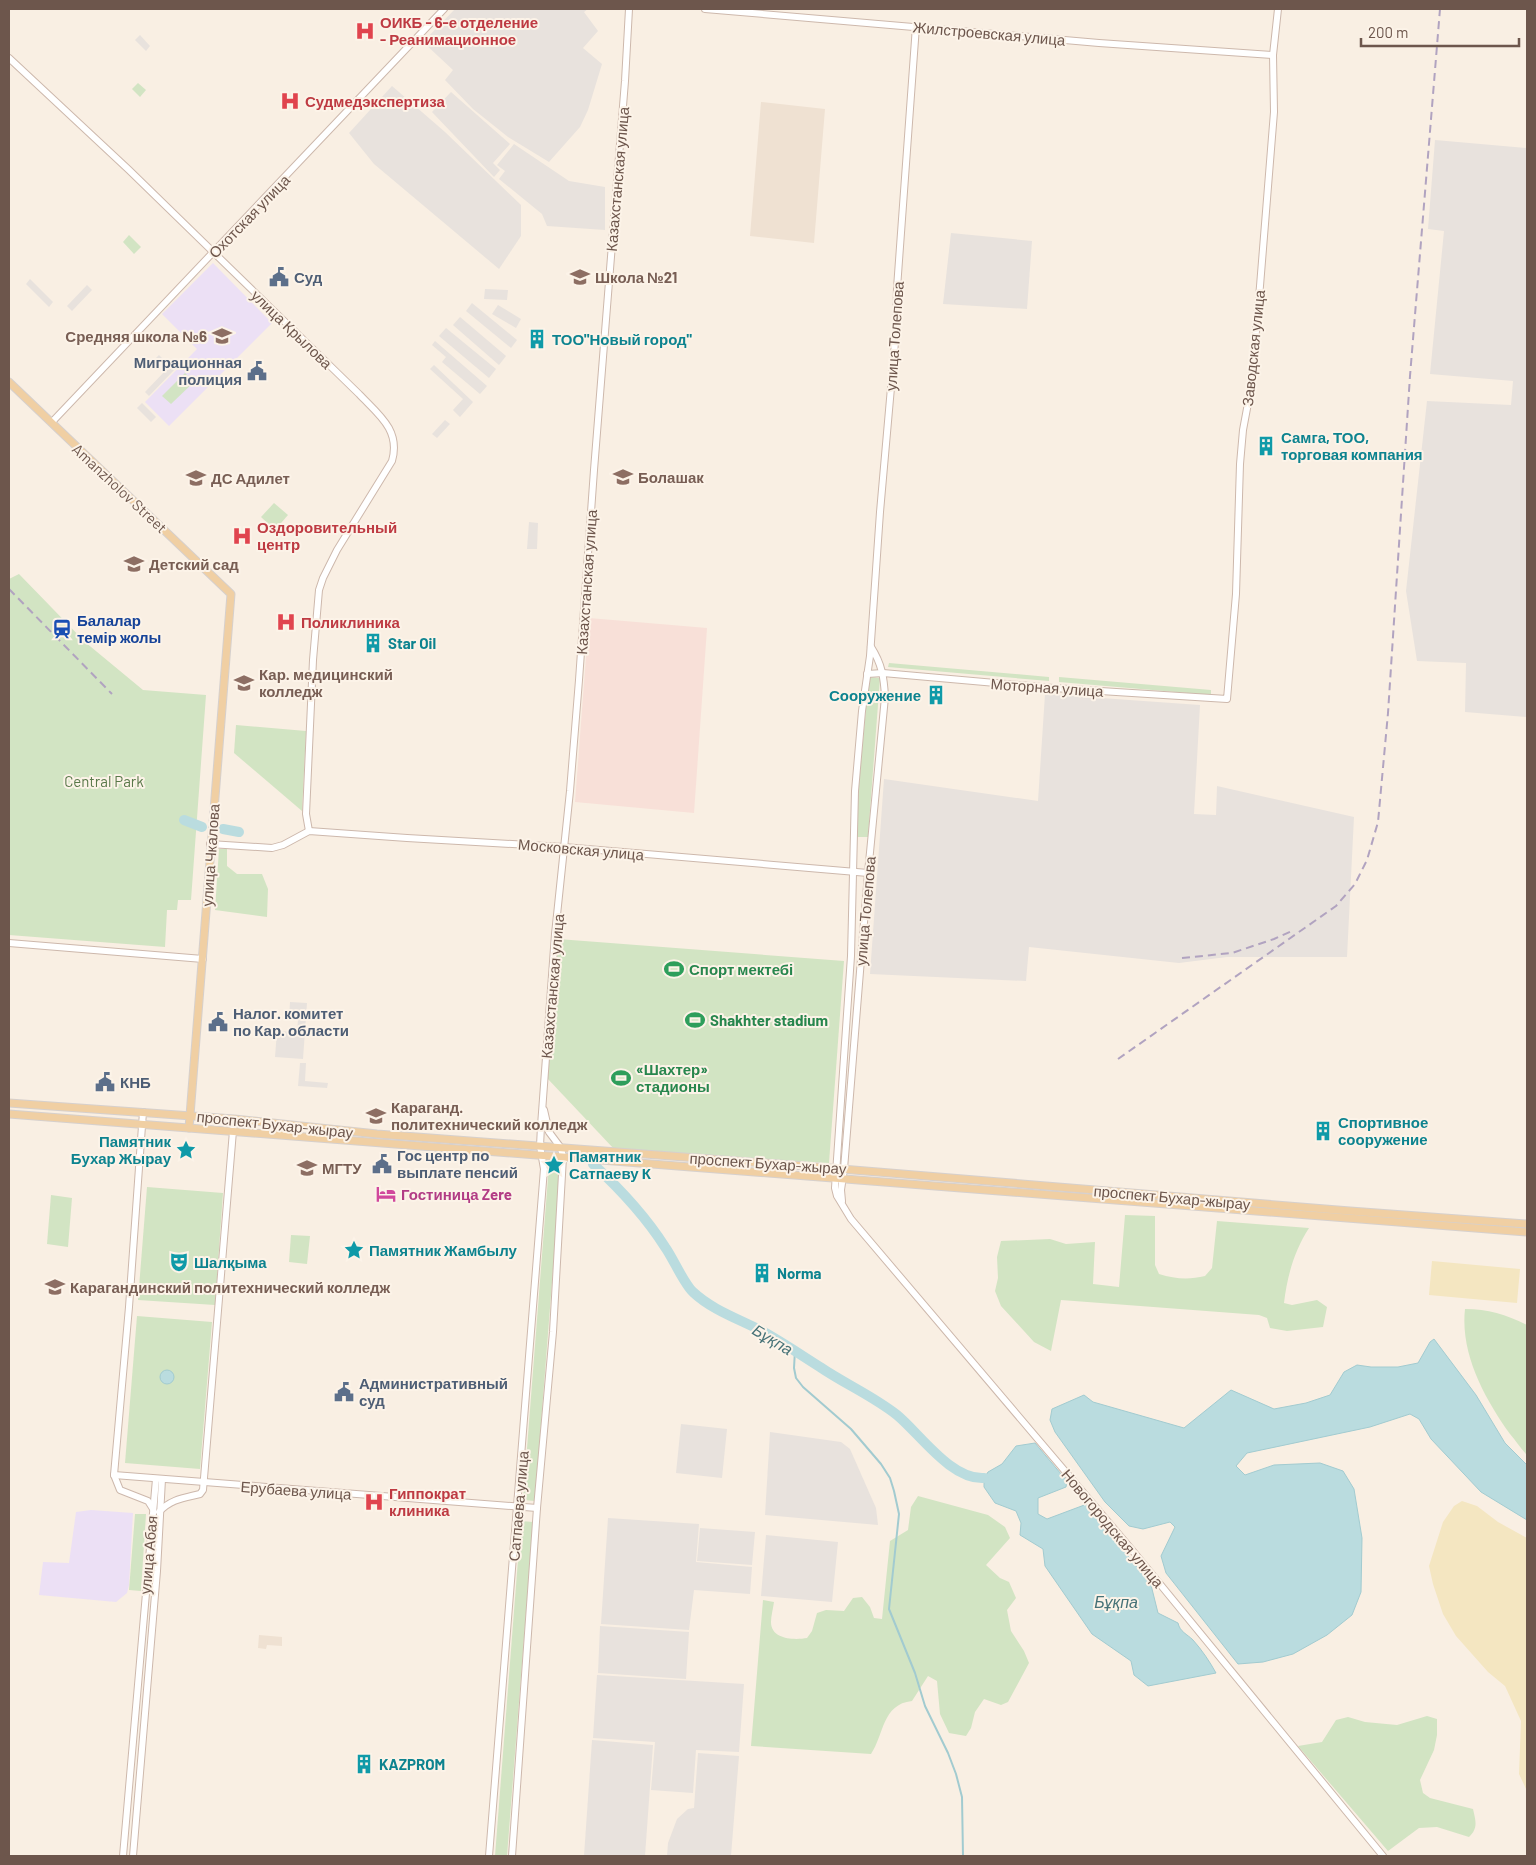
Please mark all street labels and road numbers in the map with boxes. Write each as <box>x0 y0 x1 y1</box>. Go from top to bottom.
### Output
street label: Жилстроевская улица <box>912 17 1067 49</box>
street label: Казахстанская улица <box>602 105 632 252</box>
street label: Охотская улица <box>205 170 294 261</box>
street label: улица Толепова <box>881 280 907 391</box>
street label: улица Крылова <box>248 286 337 373</box>
street label: Заводская улица <box>1238 288 1268 407</box>
street label: Amanzholov Street <box>69 440 171 536</box>
street label: Казахстанская улица <box>572 508 600 655</box>
street label: Моторная улица <box>990 674 1105 700</box>
street label: улица Чкалова <box>197 802 223 907</box>
street label: Московская улица <box>517 835 645 864</box>
street label: улица Толепова <box>851 855 879 967</box>
street label: Казахстанская улица <box>537 912 567 1059</box>
street label: проспект Бухар-жырау <box>196 1107 355 1141</box>
street label: проспект Бухар-жырау <box>689 1149 848 1177</box>
street label: проспект Бухар-жырау <box>1093 1181 1252 1213</box>
street label: Сатпаева улица <box>504 1449 532 1562</box>
street label: Новогородская улица <box>1058 1465 1168 1591</box>
street label: Ерубаева улица <box>240 1477 353 1503</box>
street label: улица Абая <box>136 1515 160 1595</box>

